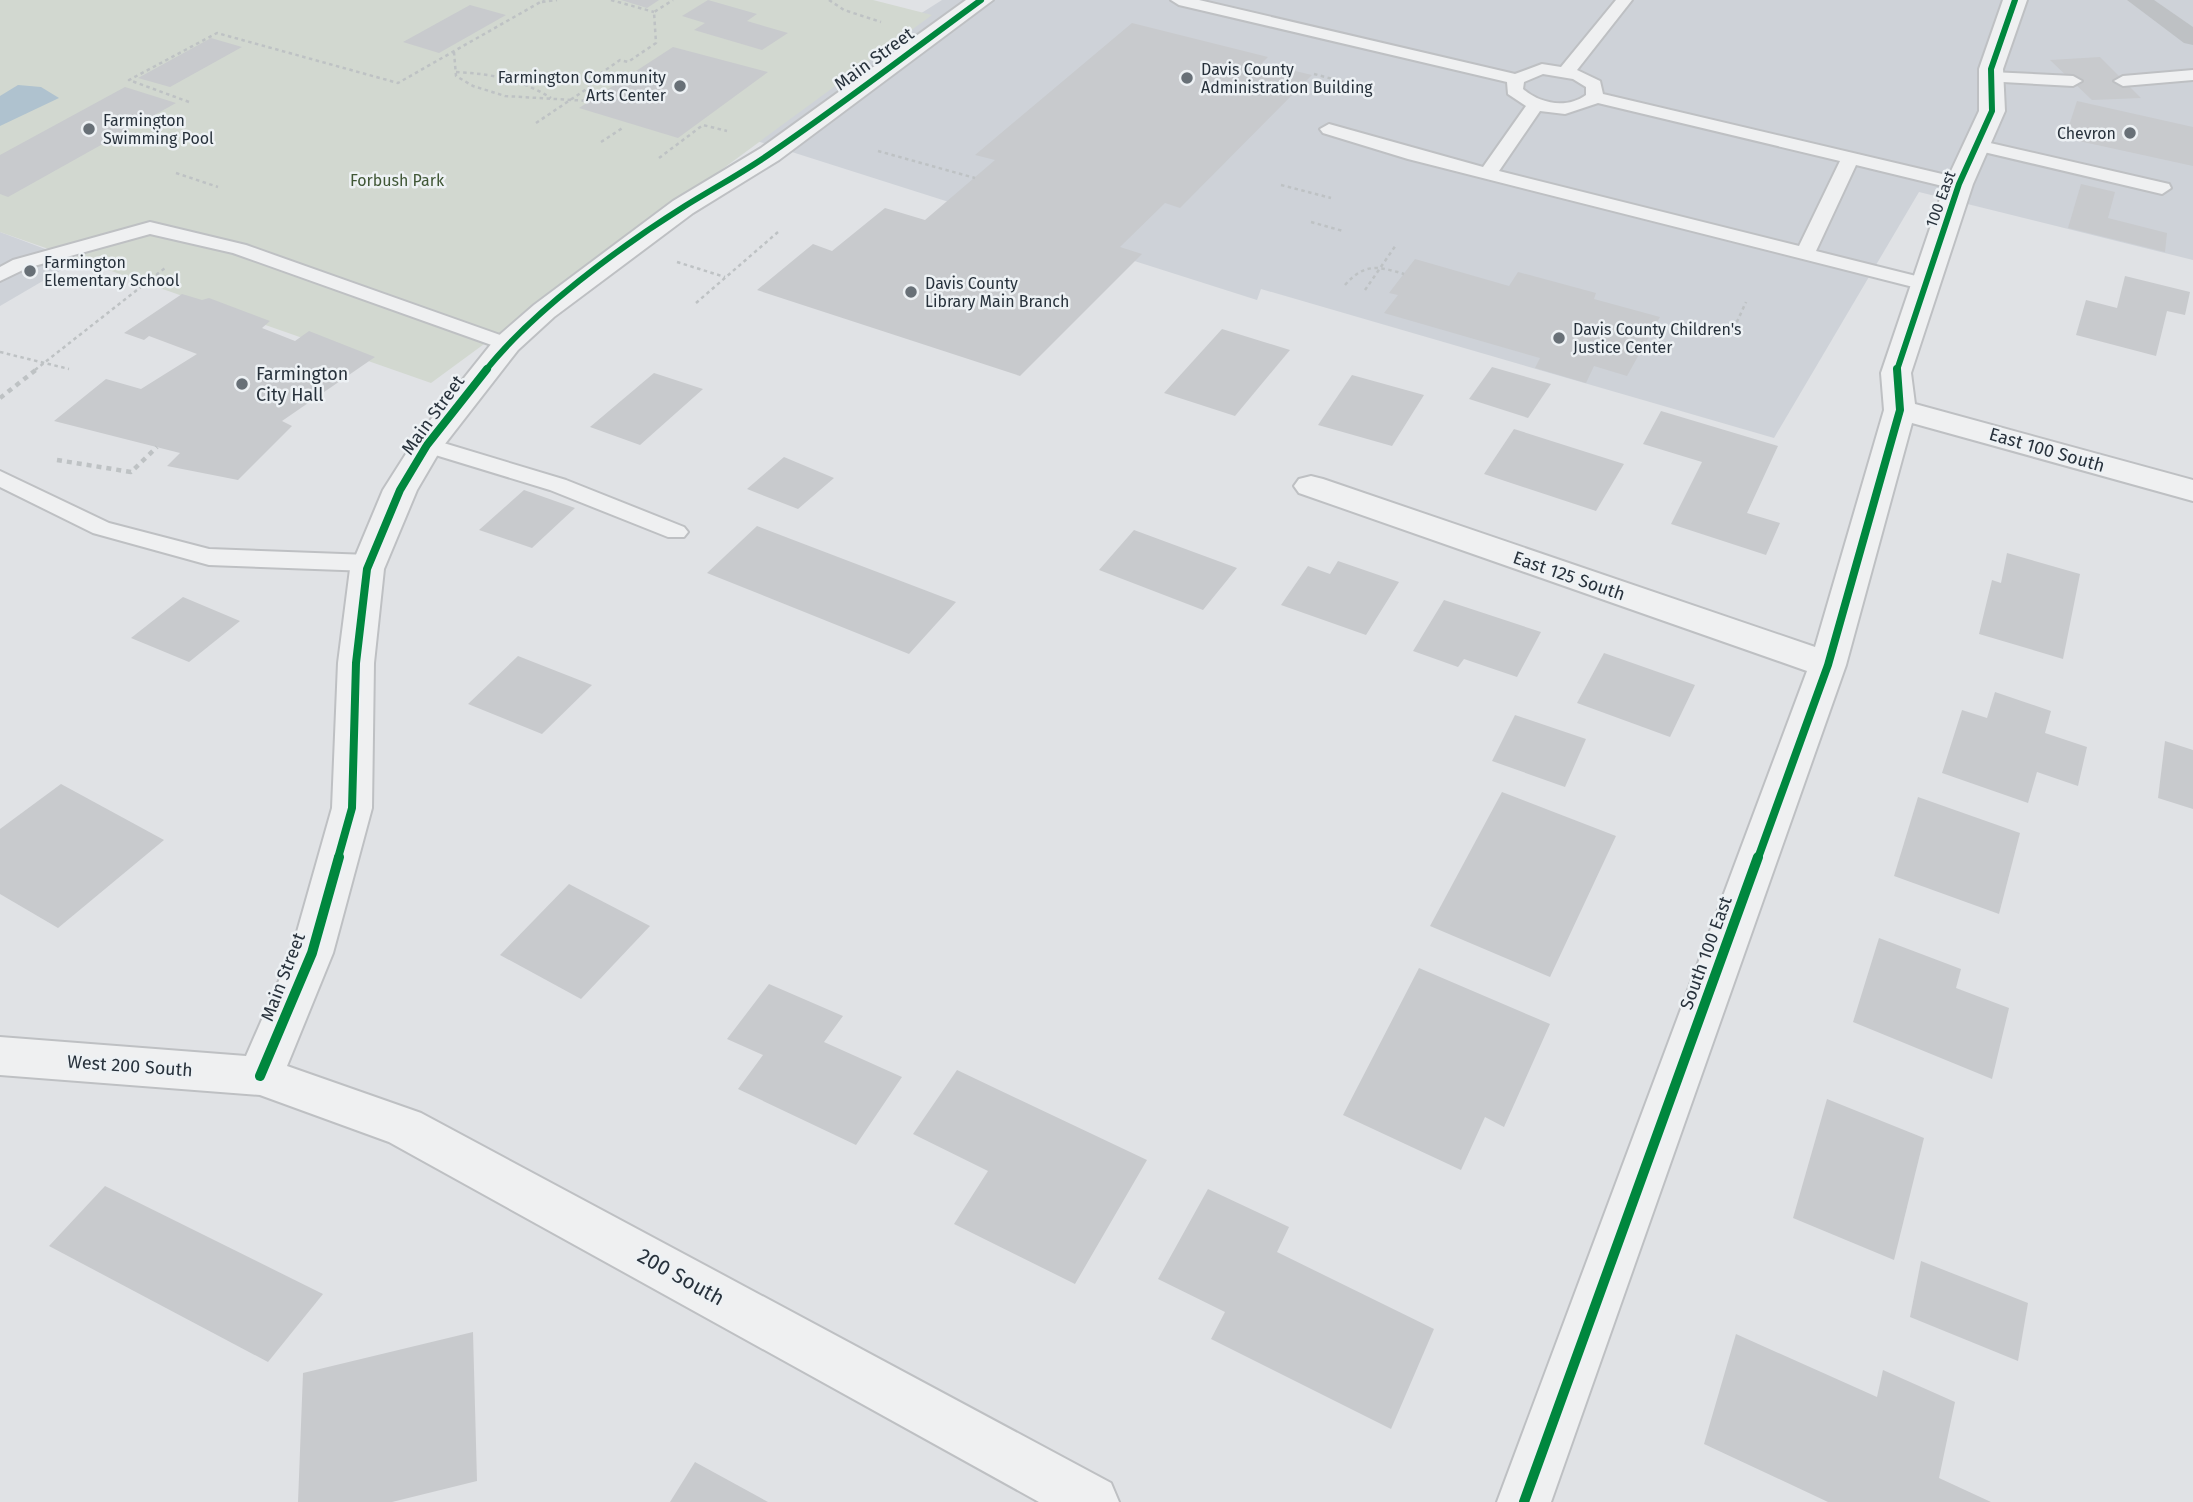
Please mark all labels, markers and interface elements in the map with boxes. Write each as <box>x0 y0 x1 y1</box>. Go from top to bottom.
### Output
street label: Main Street <box>830 22 918 95</box>
place label: Davis County Administration Building <box>1201 60 1373 97</box>
place label: Farmington Community Arts Center <box>498 68 667 105</box>
marker: Davis County Administration Building <box>1179 70 1195 86</box>
marker: Farmington Community Arts Center <box>672 78 688 94</box>
place label: Farmington Swimming Pool <box>103 111 214 148</box>
marker: Farmington Swimming Pool <box>81 121 97 137</box>
place label: Chevron <box>2057 124 2116 143</box>
marker: Chevron <box>2122 125 2138 141</box>
street label: 100 East <box>1921 168 1960 230</box>
park label: Forbush Park <box>350 171 445 190</box>
place label: Farmington Elementary School <box>44 253 180 290</box>
marker: Farmington Elementary School <box>22 263 38 279</box>
place label: Davis County Library Main Branch <box>925 274 1069 311</box>
marker: Davis County Library Main Branch <box>903 284 919 300</box>
place label: Davis County Children's Justice Center <box>1573 320 1742 357</box>
marker: Davis County Children's Justice Center <box>1551 330 1567 346</box>
place label: Farmington City Hall <box>256 363 348 406</box>
street label: Main Street <box>397 371 470 459</box>
marker: Farmington City Hall <box>234 376 250 392</box>
street label: East 100 South <box>1987 423 2107 477</box>
street label: East 125 South <box>1510 547 1628 605</box>
street label: South 100 East <box>1675 893 1737 1013</box>
street label: Main Street <box>256 929 310 1024</box>
street label: West 200 South <box>66 1051 194 1081</box>
street label: 200 South <box>633 1243 729 1311</box>

